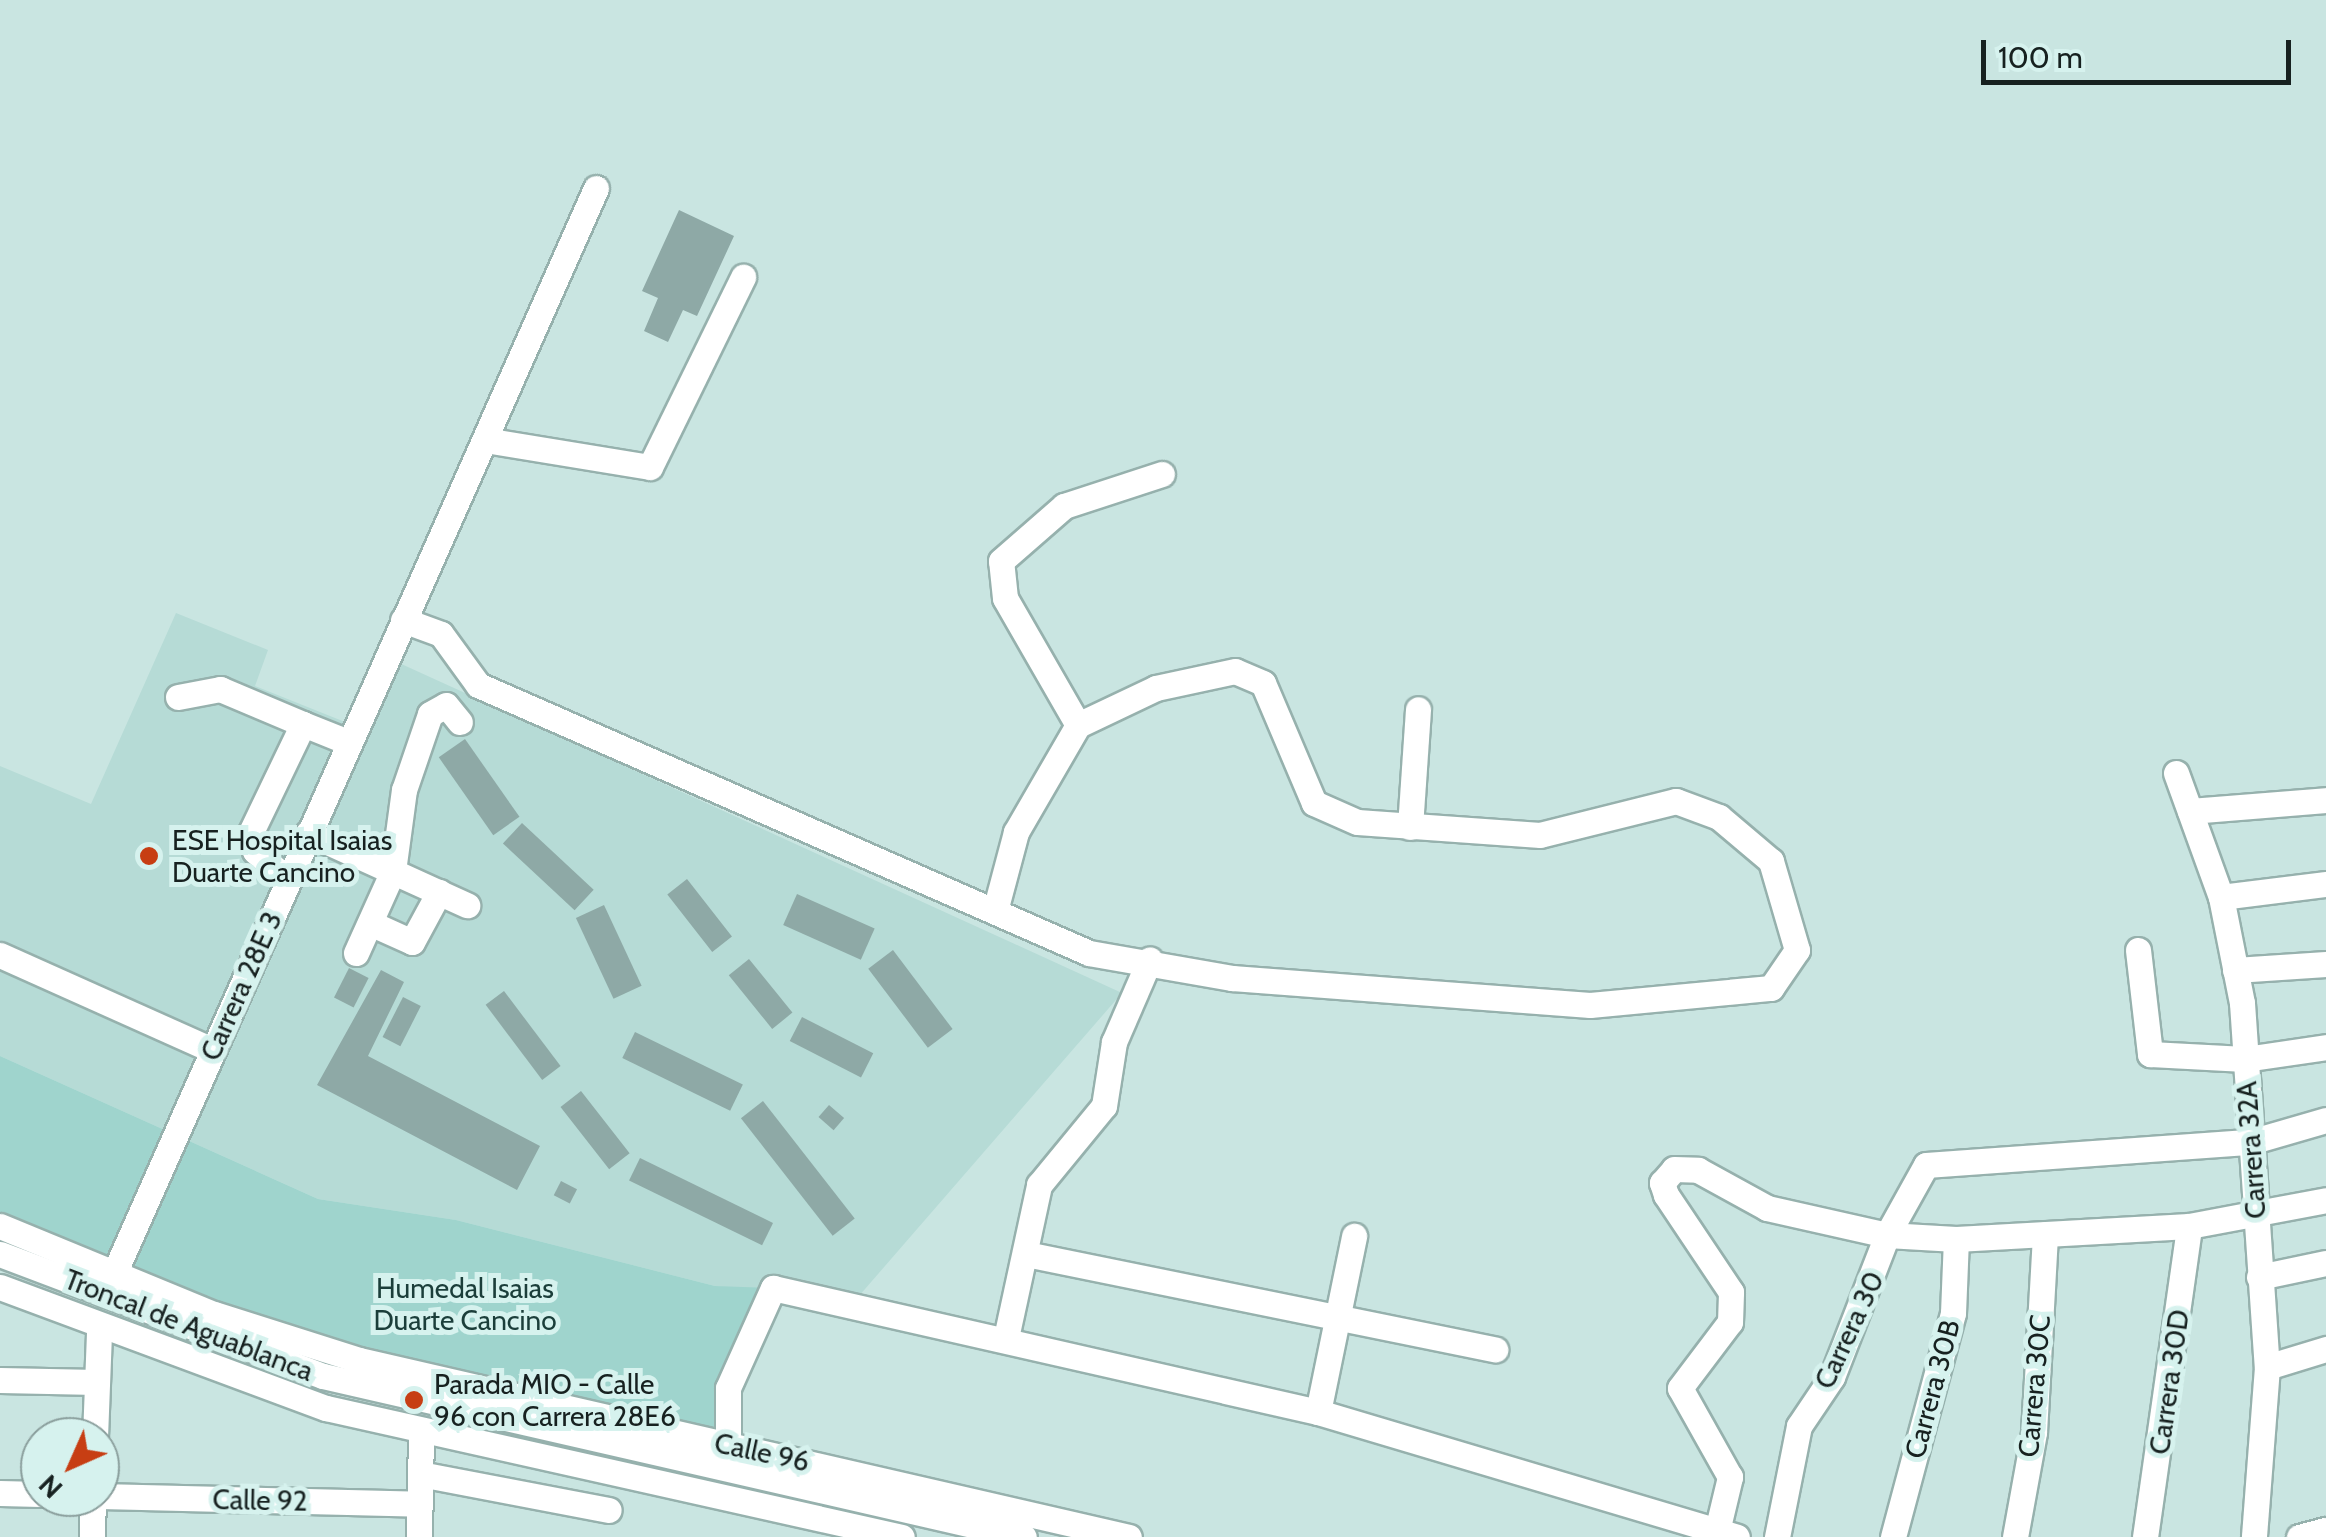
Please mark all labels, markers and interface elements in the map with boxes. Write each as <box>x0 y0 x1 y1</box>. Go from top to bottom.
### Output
scale bar <box>1986 20 2296 82</box>
text: 100 m <box>1998 39 2083 76</box>
place label: ESE Hospital Isaias Duarte Cancino <box>172 823 392 889</box>
marker: ESE Hospital Isaias Duarte Cancino <box>136 843 162 869</box>
street label: Carrera 28E 3 <box>193 906 289 1066</box>
street label: Carrera 32A <box>2229 1080 2273 1220</box>
street label: Troncal de Aguablanca <box>60 1262 318 1388</box>
street label: Carrera 30 <box>1807 1266 1891 1394</box>
park label: Humedal Isaias Duarte Cancino <box>373 1271 557 1337</box>
street label: Carrera 30D <box>2142 1307 2196 1457</box>
street label: Carrera 30C <box>2011 1313 2057 1459</box>
street label: Carrera 30B <box>1897 1316 1967 1462</box>
place label: Parada MIO - Calle 96 con Carrera 28E6 <box>434 1367 676 1433</box>
marker: Parada MIO - Calle 96 con Carrera 28E6 <box>403 1389 425 1411</box>
north arrow <box>20 1417 120 1517</box>
street label: Calle 96 <box>711 1426 813 1478</box>
text: N <box>31 1468 69 1506</box>
street label: Calle 92 <box>212 1482 308 1518</box>

